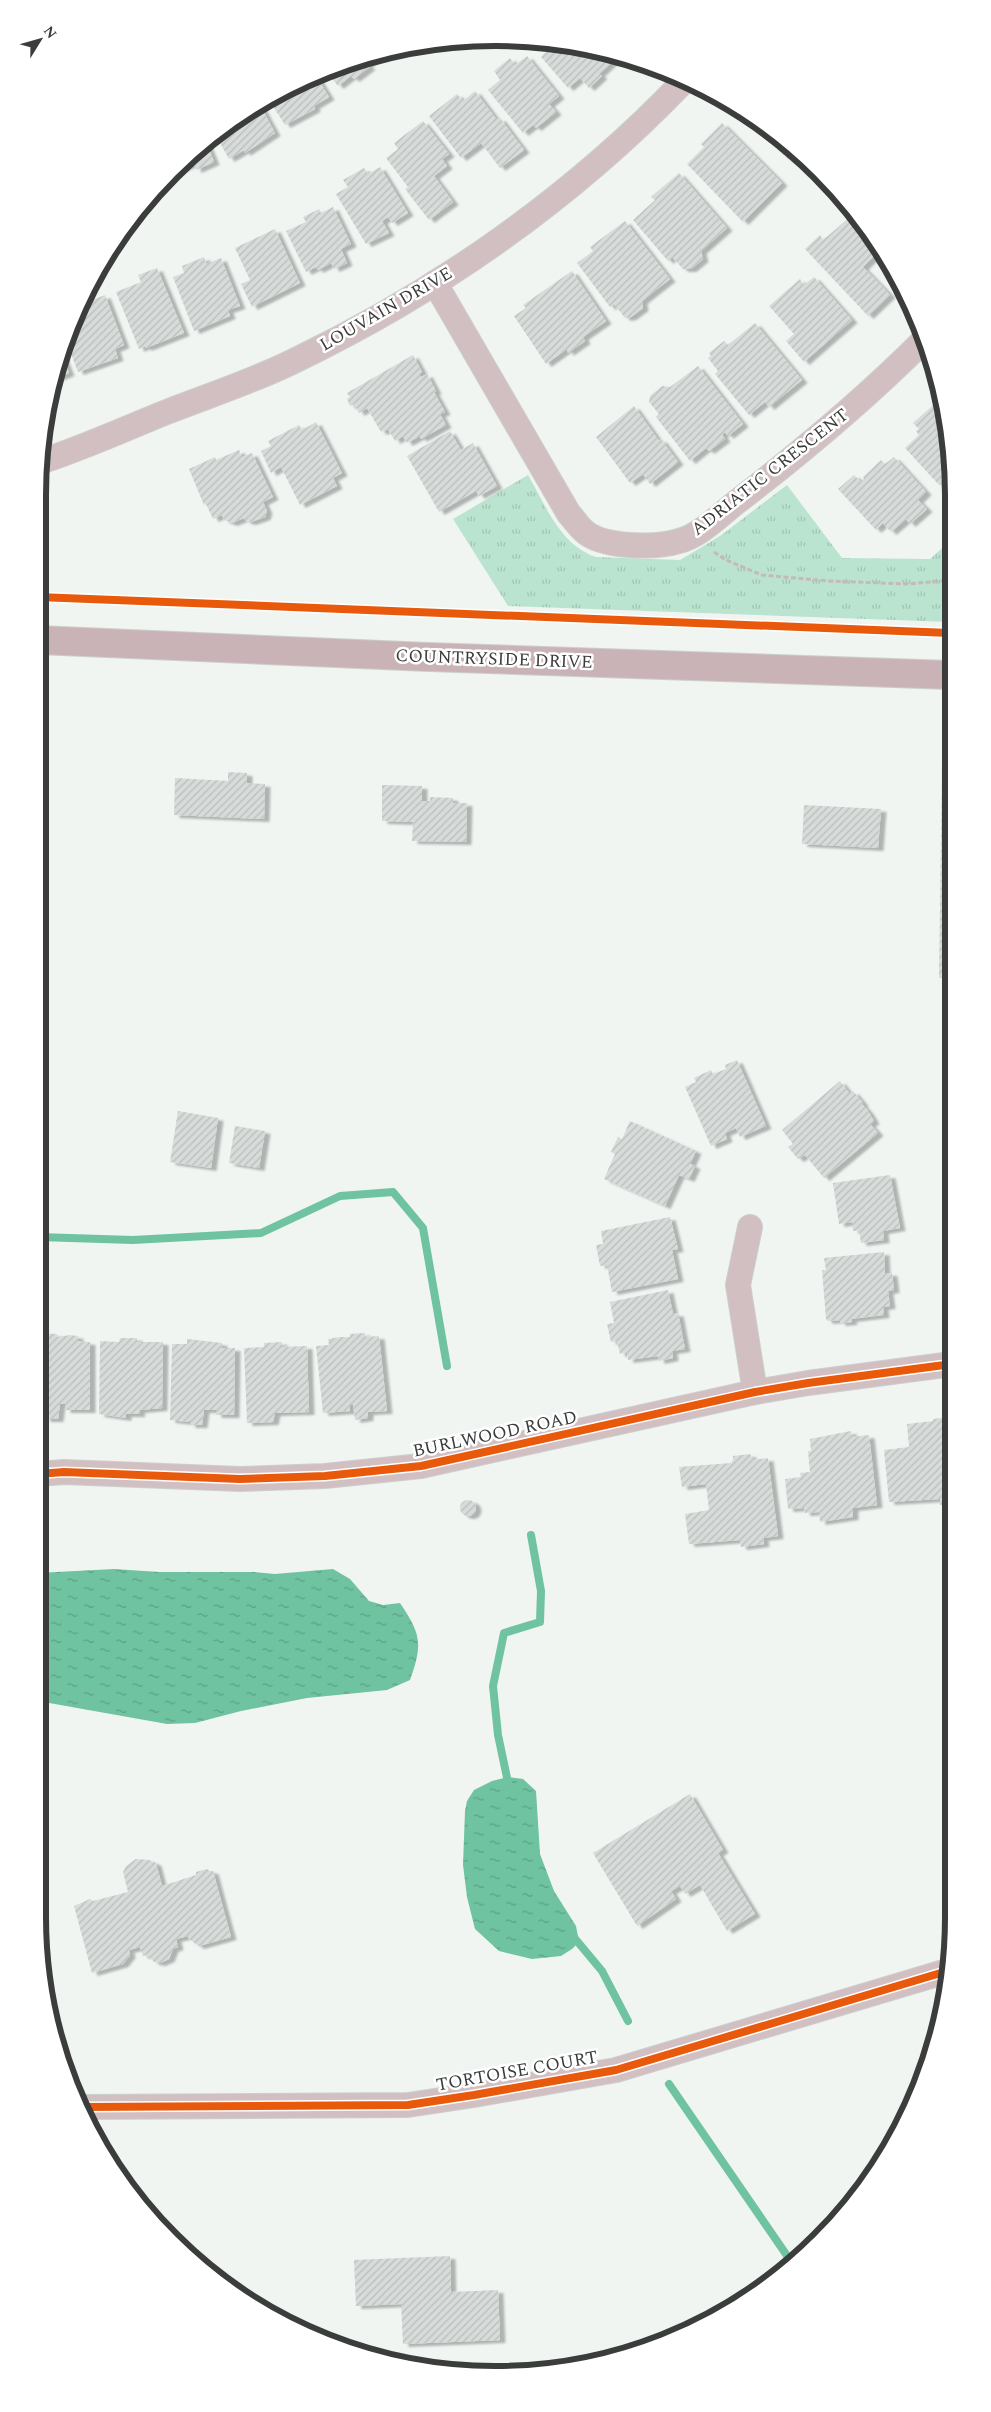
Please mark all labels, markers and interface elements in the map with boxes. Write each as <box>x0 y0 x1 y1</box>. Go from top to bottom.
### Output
north arrow <box>15 15 65 65</box>
text: N <box>38 22 62 43</box>
street label: LOUVAIN DRIVE <box>315 260 457 358</box>
street label: ADRIATIC CRESCENT <box>685 402 855 542</box>
street label: COUNTRYSIDE DRIVE <box>395 642 593 676</box>
street label: BURLWOOD ROAD <box>410 1403 580 1465</box>
street label: TORTOISE COURT <box>434 2043 600 2099</box>

